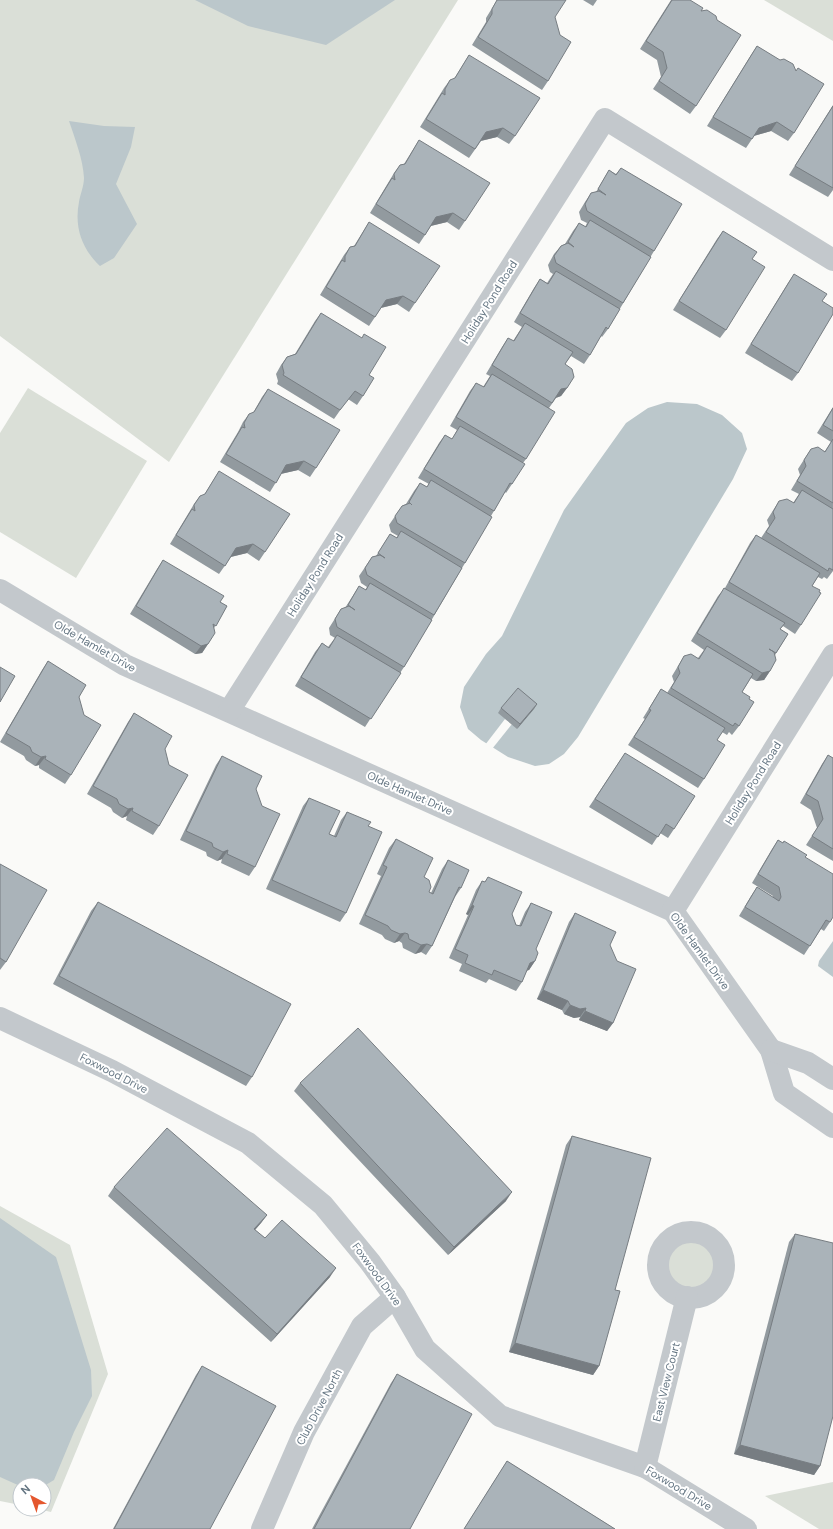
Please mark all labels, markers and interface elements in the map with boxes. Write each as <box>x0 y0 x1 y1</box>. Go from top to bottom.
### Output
street label: Holiday Pond Road <box>458 258 520 346</box>
street label: Holiday Pond Road <box>284 531 346 619</box>
street label: Olde Hamlet Drive <box>52 617 138 675</box>
street label: Holiday Pond Road <box>722 739 784 827</box>
street label: Olde Hamlet Drive <box>365 768 455 818</box>
street label: Olde Hamlet Drive <box>667 910 733 992</box>
street label: Foxwood Drive <box>78 1050 150 1096</box>
street label: Foxwood Drive <box>349 1240 405 1308</box>
street label: East View Court <box>649 1341 683 1423</box>
street label: Club Drive North <box>293 1367 345 1447</box>
street label: Foxwood Drive <box>643 1463 715 1513</box>
north arrow <box>12 1477 52 1517</box>
text: N <box>18 1482 33 1497</box>

